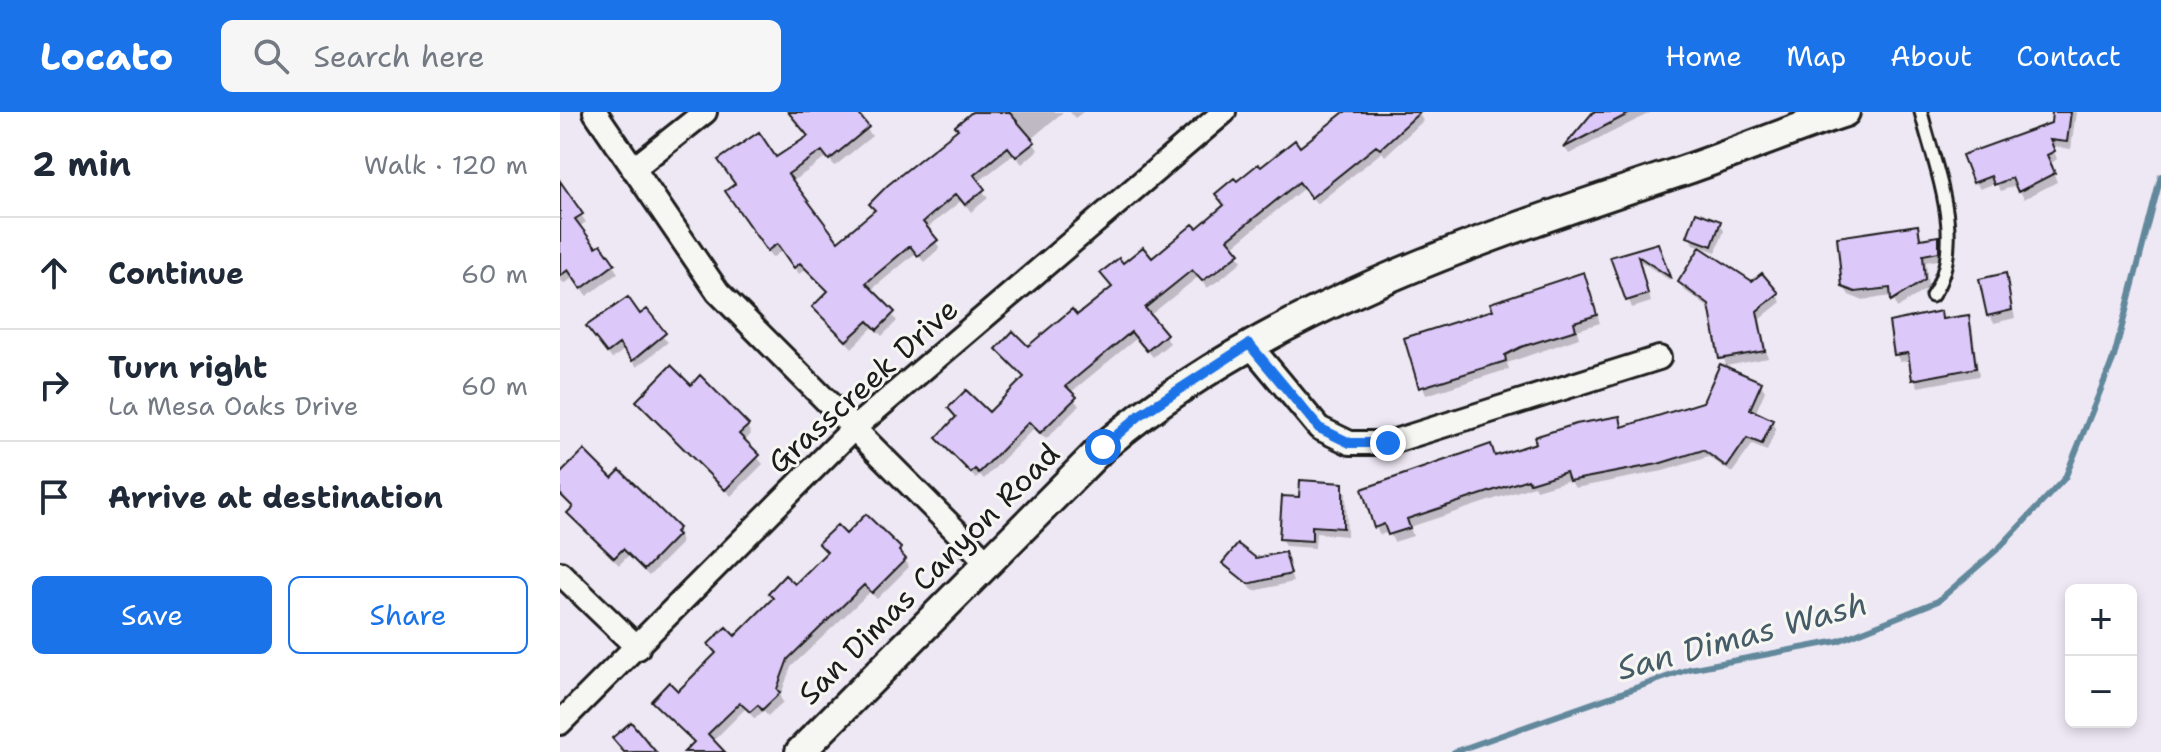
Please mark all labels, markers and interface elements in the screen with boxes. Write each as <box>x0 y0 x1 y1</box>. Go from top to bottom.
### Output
search box <box>221 20 781 92</box>
text: Locato <box>40 31 173 82</box>
icon: search <box>249 34 293 78</box>
text: Search here <box>313 36 485 77</box>
text: Home <box>1665 37 1742 75</box>
text: Map <box>1786 37 1846 75</box>
text: About <box>1890 37 1972 75</box>
text: Contact <box>2016 37 2121 75</box>
text: 2 min <box>32 141 131 187</box>
text: Walk · 120 m <box>364 147 528 182</box>
icon: ahead <box>32 251 76 295</box>
text: Continue <box>108 253 244 294</box>
text: 60 m <box>461 256 528 291</box>
street label: Grasscreek Drive <box>758 289 967 482</box>
text: Turn right <box>108 347 267 388</box>
icon: right <box>32 363 76 407</box>
text: 60 m <box>461 368 528 403</box>
text: La Mesa Oaks Drive <box>108 388 358 423</box>
route end <box>1370 425 1406 461</box>
route start <box>1085 429 1121 465</box>
street label: San Dimas Canyon Road <box>789 434 1069 714</box>
icon: arrive <box>32 475 76 519</box>
text: Arrive at destination <box>108 477 443 518</box>
button: Save <box>32 576 272 654</box>
button: Share <box>288 576 528 654</box>
water label: San Dimas Wash <box>1612 581 1872 690</box>
map controls <box>2065 584 2137 728</box>
button: + <box>2065 584 2137 656</box>
button: − <box>2065 656 2137 728</box>

